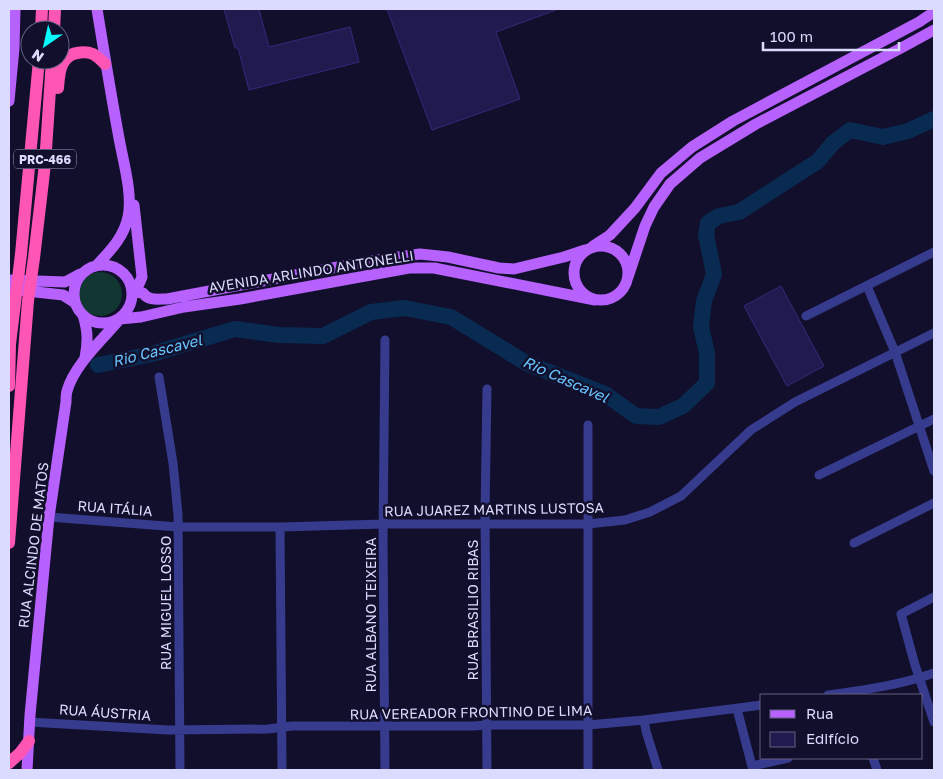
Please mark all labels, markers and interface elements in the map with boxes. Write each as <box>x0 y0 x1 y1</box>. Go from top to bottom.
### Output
north arrow <box>20 20 70 70</box>
scale bar <box>763 20 899 52</box>
text: 100 m <box>770 27 813 45</box>
text: N <box>28 46 47 66</box>
road number: PRC-466 <box>14 150 76 168</box>
street label: AVENIDA ARLINDO ANTONELLI <box>207 246 415 296</box>
water label: Rio Cascavel <box>110 330 205 370</box>
water label: Rio Cascavel <box>521 352 613 406</box>
street label: RUA ALCINDO DE MATOS <box>14 461 52 629</box>
street label: RUA ITÁLIA <box>77 497 154 519</box>
street label: RUA JUAREZ MARTINS LUSTOSA <box>384 499 604 519</box>
street label: RUA MIGUEL LOSSO <box>157 536 174 670</box>
street label: RUA ALBANO TEIXEIRA <box>362 537 379 693</box>
street label: RUA BRASILIO RIBAS <box>464 539 481 681</box>
legend <box>760 694 923 759</box>
street label: RUA ÁUSTRIA <box>58 700 152 724</box>
street label: RUA VEREADOR FRONTINO DE LIMA <box>350 701 593 723</box>
text: Rua <box>806 704 833 722</box>
text: Edifício <box>806 729 859 747</box>

